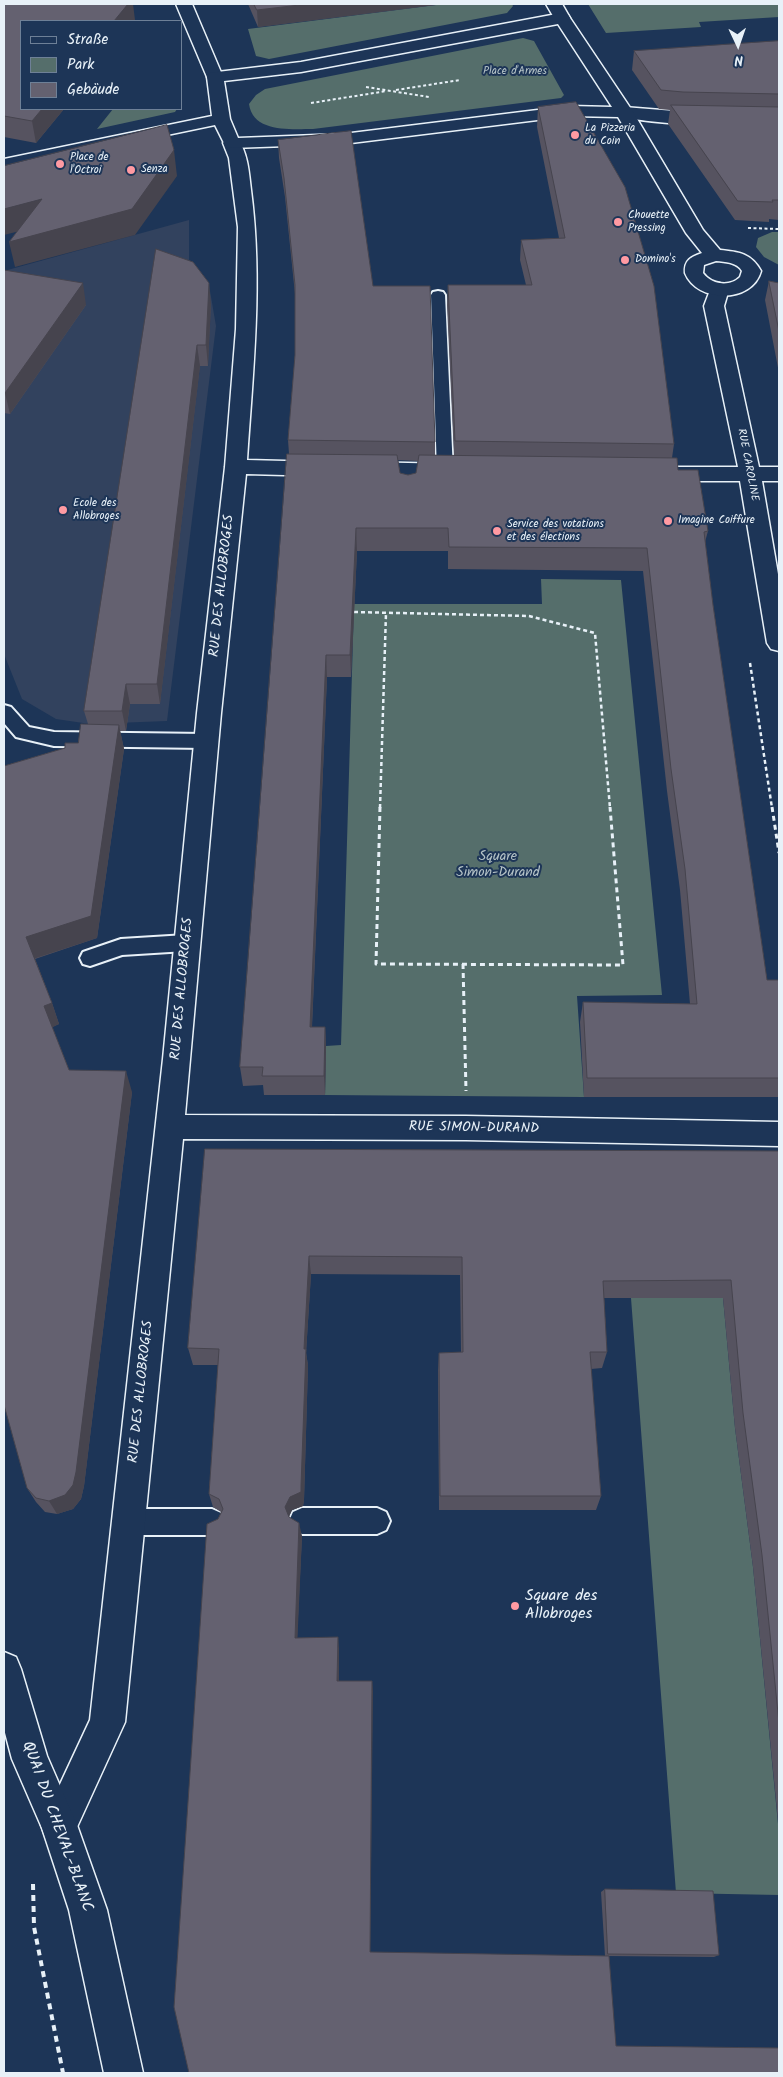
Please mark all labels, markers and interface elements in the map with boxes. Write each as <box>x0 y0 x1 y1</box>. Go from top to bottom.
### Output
legend <box>20 20 182 110</box>
north arrow <box>713 20 763 70</box>
text: Straße <box>67 28 108 52</box>
text: N <box>734 49 744 71</box>
text: Park <box>67 53 94 77</box>
park label: Place d'Armes <box>483 65 547 79</box>
text: Gebäude <box>67 78 119 102</box>
place label: La Pizzeria du Coin <box>585 122 635 148</box>
marker: La Pizzeria du Coin <box>569 129 581 141</box>
place label: Place de l'Octroi <box>70 151 109 177</box>
marker: Place de l'Octroi <box>54 158 66 170</box>
place label: Senza <box>141 163 168 177</box>
marker: Senza <box>125 164 137 176</box>
place label: Chouette Pressing <box>628 209 669 235</box>
marker: Chouette Pressing <box>612 216 624 228</box>
place label: Domino's <box>635 253 676 267</box>
marker: Domino's <box>619 254 631 266</box>
street label: RUE CAROLINE <box>734 428 760 502</box>
place label: Ecole des Allobroges <box>73 497 119 523</box>
marker: Ecole des Allobroges <box>57 504 69 516</box>
street label: RUE DES ALLOBROGES <box>207 514 239 658</box>
place label: Imagine Coiffure <box>678 514 755 528</box>
marker: Imagine Coiffure <box>662 515 674 527</box>
place label: Service des votations et des élections <box>507 518 604 544</box>
marker: Service des votations et des élections <box>491 525 503 537</box>
park label: Square Simon-Durand <box>456 850 540 882</box>
street label: RUE DES ALLOBROGES <box>168 917 198 1061</box>
street label: RUE SIMON-DURAND <box>409 1119 539 1139</box>
street label: RUE DES ALLOBROGES <box>126 1320 158 1464</box>
place label: Square des Allobroges <box>525 1587 597 1625</box>
marker: Square des Allobroges <box>509 1600 521 1612</box>
street label: QUAI DU CHEVAL-BLANC <box>16 1739 96 1915</box>

